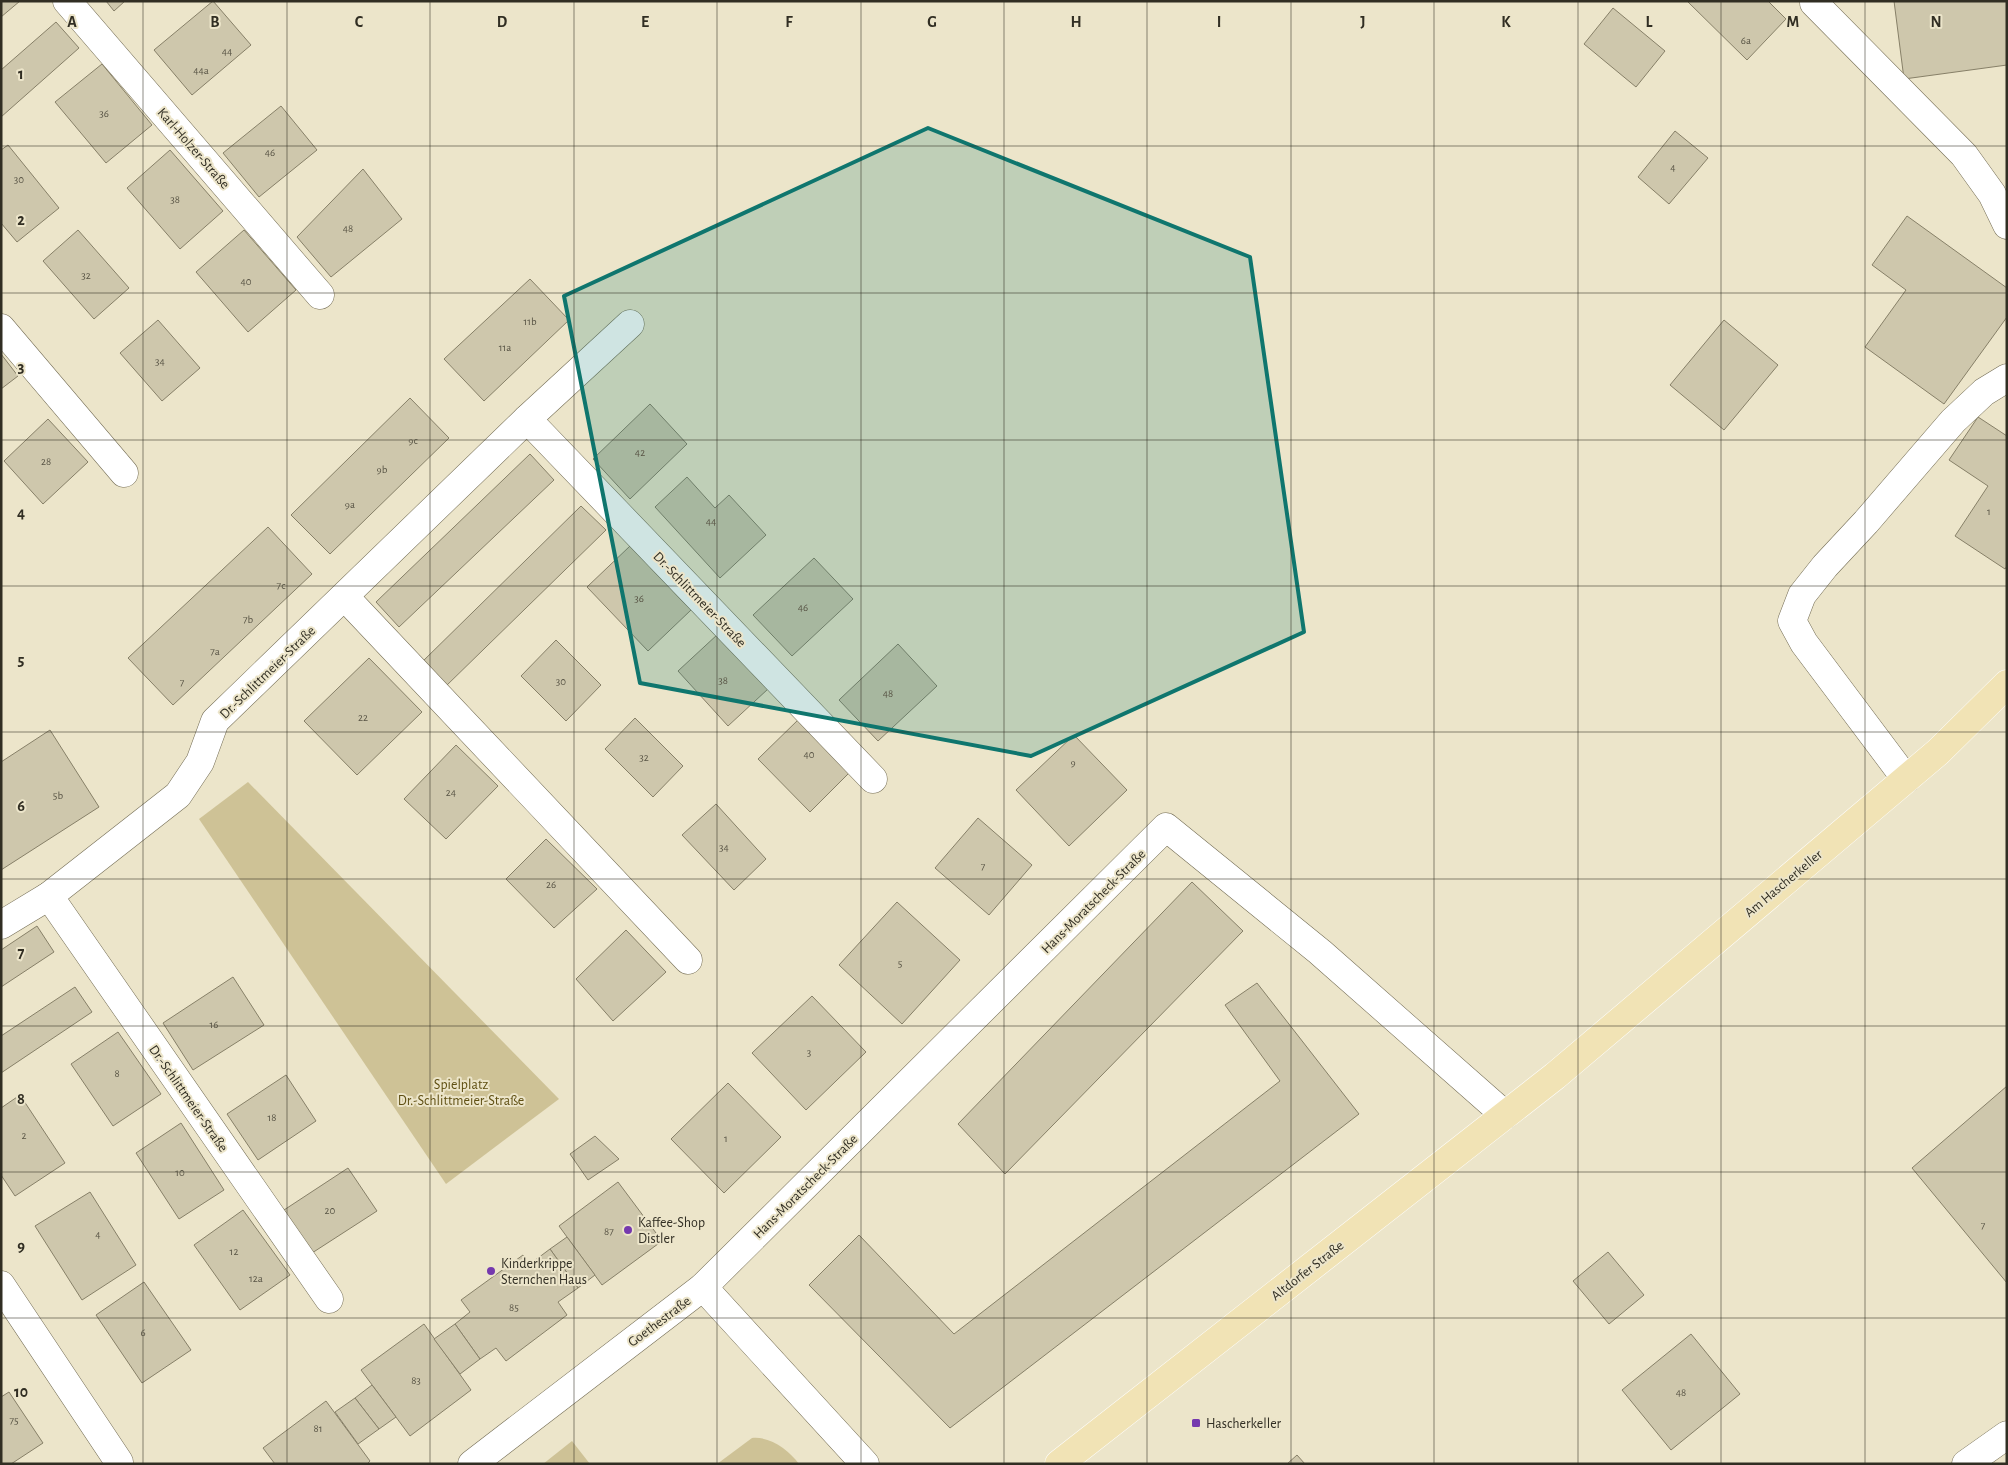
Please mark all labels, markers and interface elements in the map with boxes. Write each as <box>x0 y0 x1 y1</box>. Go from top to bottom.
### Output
text: A <box>67 14 77 30</box>
text: B <box>210 14 220 30</box>
text: C <box>355 14 364 30</box>
text: D <box>497 14 508 30</box>
text: E <box>641 14 649 30</box>
text: F <box>785 14 793 30</box>
text: G <box>927 14 937 30</box>
text: H <box>1070 14 1082 30</box>
text: I <box>1217 14 1221 30</box>
text: J <box>1360 14 1366 30</box>
text: K <box>1501 14 1511 30</box>
text: L <box>1646 14 1653 30</box>
text: M <box>1787 14 1799 30</box>
text: N <box>1930 14 1942 30</box>
house number: 6a <box>1741 35 1751 46</box>
house number: 44 <box>222 46 232 57</box>
house number: 44a <box>193 65 209 76</box>
text: 1 <box>18 66 24 82</box>
street label: Karl-Holzer-Straße <box>155 106 232 192</box>
house number: 36 <box>99 108 109 119</box>
house number: 46 <box>265 147 275 158</box>
house number: 4 <box>1670 162 1676 173</box>
house number: 30 <box>14 174 24 185</box>
house number: 38 <box>170 194 180 205</box>
text: 2 <box>17 212 25 228</box>
house number: 48 <box>343 223 353 234</box>
house number: 32 <box>81 270 91 281</box>
house number: 40 <box>240 276 252 287</box>
house number: 11b <box>523 316 537 327</box>
house number: 11a <box>499 342 511 353</box>
house number: 34 <box>155 356 165 367</box>
text: 3 <box>18 359 25 375</box>
house number: 9c <box>408 435 418 446</box>
house number: 42 <box>635 447 645 458</box>
house number: 28 <box>41 456 51 467</box>
house number: 9b <box>377 464 388 475</box>
house number: 9a <box>345 499 355 510</box>
text: 4 <box>17 505 25 521</box>
house number: 1 <box>1987 506 1991 517</box>
house number: 44 <box>706 516 716 527</box>
street label: Dr.-Schlittmeier-Straße <box>650 549 748 650</box>
house number: 7c <box>277 580 286 591</box>
house number: 36 <box>634 593 644 604</box>
house number: 46 <box>798 602 808 613</box>
house number: 7b <box>243 614 253 625</box>
street label: Dr.-Schlittmeier-Straße <box>217 624 318 722</box>
house number: 7a <box>210 646 220 657</box>
text: 5 <box>18 652 25 668</box>
house number: 38 <box>718 675 728 686</box>
house number: 30 <box>556 676 566 687</box>
house number: 7 <box>180 677 185 688</box>
house number: 48 <box>883 688 893 699</box>
house number: 22 <box>358 712 368 723</box>
house number: 40 <box>803 749 815 760</box>
house number: 32 <box>639 752 649 763</box>
house number: 9 <box>1070 757 1076 768</box>
house number: 24 <box>446 787 456 798</box>
house number: 5b <box>53 790 63 801</box>
text: 6 <box>17 798 25 814</box>
house number: 34 <box>719 842 729 853</box>
street label: Hans-Moratscheck-Straße <box>1039 847 1148 956</box>
street label: Am Hascherkeller <box>1742 847 1825 920</box>
house number: 7 <box>981 861 986 872</box>
house number: 26 <box>546 879 556 890</box>
text: 7 <box>18 945 25 961</box>
house number: 5 <box>898 958 903 969</box>
house number: 16 <box>210 1019 218 1030</box>
street label: Dr.-Schlittmeier-Straße <box>146 1043 230 1154</box>
house number: 3 <box>807 1047 812 1058</box>
house number: 8 <box>114 1068 120 1079</box>
park label: Spielplatz Dr.-Schlittmeier-Straße <box>398 1078 524 1108</box>
text: 8 <box>17 1091 25 1107</box>
house number: 18 <box>268 1112 277 1123</box>
house number: 2 <box>21 1130 27 1141</box>
street label: Hans-Moratscheck-Straße <box>751 1132 860 1241</box>
house number: 1 <box>724 1133 728 1144</box>
house number: 10 <box>175 1167 185 1178</box>
house number: 20 <box>325 1205 336 1216</box>
place label: Kaffee-Shop Distler <box>638 1216 705 1246</box>
house number: 7 <box>1981 1220 1986 1231</box>
marker: Kaffee-Shop Distler <box>622 1224 634 1236</box>
house number: 87 <box>604 1226 614 1237</box>
house number: 4 <box>95 1229 101 1240</box>
text: 9 <box>17 1238 25 1254</box>
street label: Altdorfer Straße <box>1269 1238 1346 1303</box>
house number: 12 <box>230 1246 238 1257</box>
place label: Kinderkrippe Sternchen Haus <box>501 1257 587 1287</box>
marker: Kinderkrippe Sternchen Haus <box>485 1265 497 1277</box>
house number: 12a <box>249 1273 263 1284</box>
street label: Goethestraße <box>626 1294 694 1350</box>
house number: 85 <box>509 1302 519 1313</box>
house number: 6 <box>140 1327 146 1338</box>
house number: 83 <box>411 1375 421 1386</box>
text: 10 <box>14 1384 28 1400</box>
house number: 48 <box>1676 1387 1686 1398</box>
house number: 75 <box>9 1415 19 1426</box>
marker: Hascherkeller <box>1190 1417 1202 1429</box>
place label: Hascherkeller <box>1206 1417 1282 1431</box>
house number: 81 <box>314 1423 323 1434</box>

